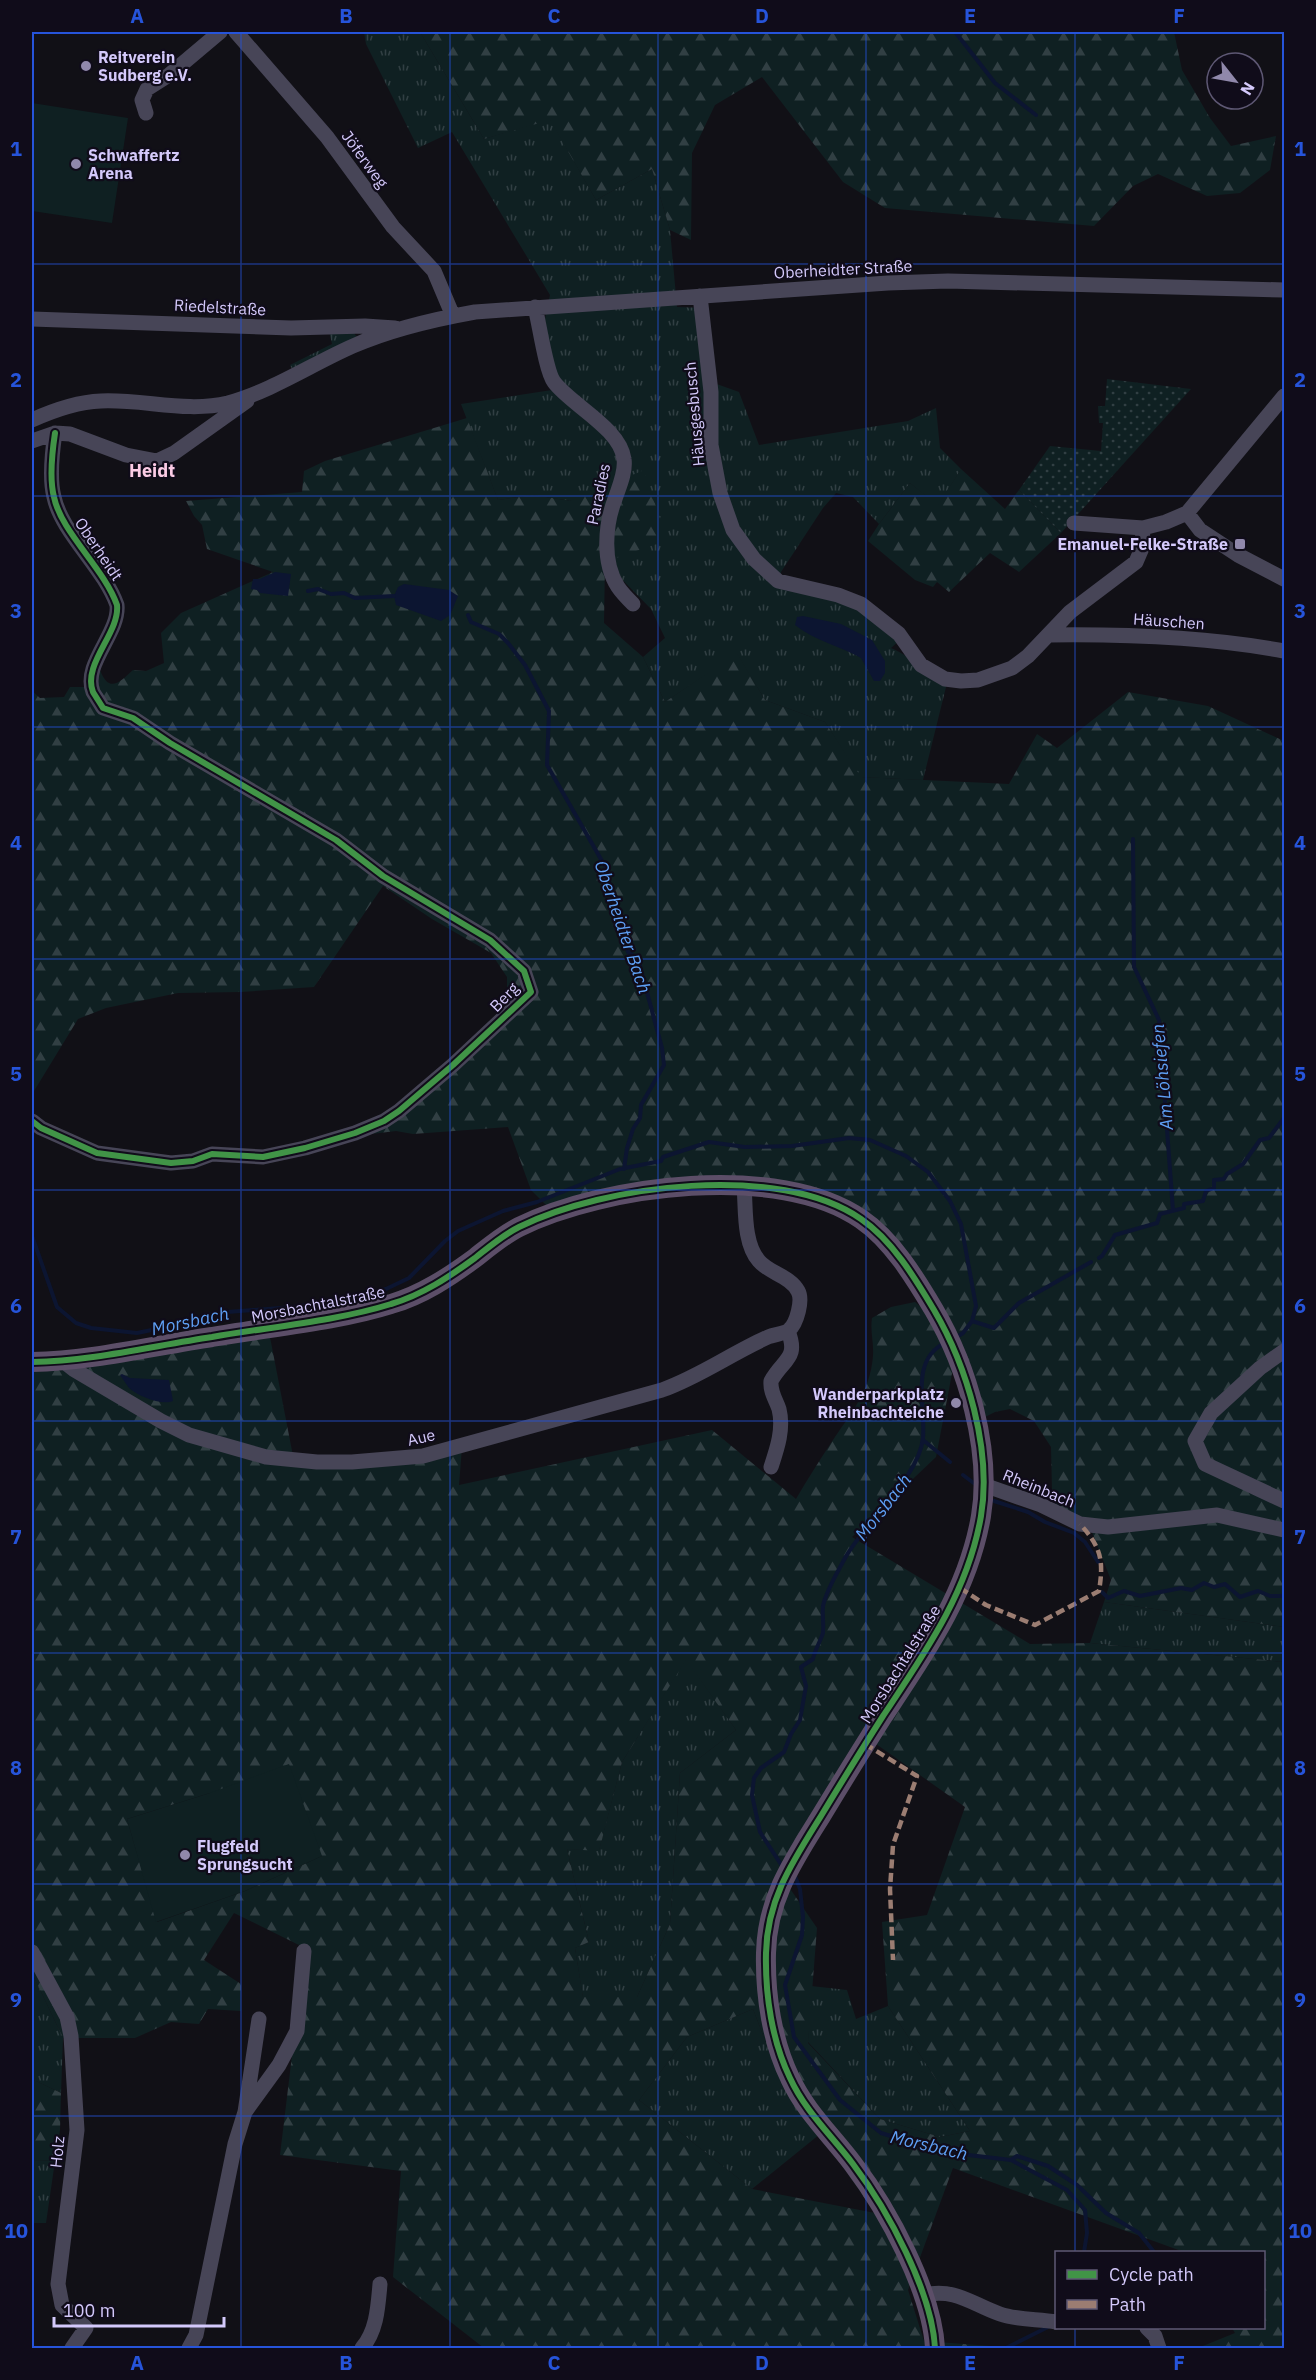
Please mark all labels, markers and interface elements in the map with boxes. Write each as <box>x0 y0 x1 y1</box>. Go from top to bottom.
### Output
text: A <box>130 2 144 29</box>
text: B <box>339 2 353 29</box>
text: C <box>547 2 561 29</box>
text: D <box>755 2 769 29</box>
text: E <box>964 2 976 29</box>
text: F <box>1173 2 1185 29</box>
place label: Reitverein Sudberg e.V. <box>98 47 192 85</box>
north arrow <box>1205 51 1265 111</box>
marker: Reitverein Sudberg e.V. <box>79 59 93 73</box>
text: N <box>1236 79 1259 99</box>
street label: Jöferweg <box>337 126 393 192</box>
text: 1 <box>10 135 22 162</box>
text: 1 <box>1294 135 1306 162</box>
place label: Schwaffertz Arena <box>88 145 180 183</box>
marker: Schwaffertz Arena <box>69 157 83 171</box>
street label: Oberheidter Straße <box>773 255 913 283</box>
street label: Riedelstraße <box>173 295 267 319</box>
street label: Häusgesbusch <box>679 361 709 467</box>
text: 2 <box>10 366 22 393</box>
text: 2 <box>1294 366 1306 393</box>
district label: Heidt <box>129 459 175 482</box>
street label: Paradies <box>582 461 614 527</box>
street label: Oberheidt <box>71 514 127 584</box>
place label: Emanuel-Felke-Straße <box>1057 534 1228 554</box>
marker: Emanuel-Felke-Straße <box>1233 537 1247 551</box>
text: 3 <box>10 597 22 624</box>
text: 3 <box>1294 597 1306 624</box>
street label: Häuschen <box>1133 609 1205 633</box>
text: 4 <box>10 829 22 856</box>
text: 4 <box>1294 829 1306 856</box>
water label: Oberheidter Bach <box>589 857 657 997</box>
street label: Berg <box>485 978 523 1016</box>
water label: Am Löhsiefen <box>1146 1023 1178 1132</box>
text: 5 <box>10 1060 22 1087</box>
text: 5 <box>1294 1060 1306 1087</box>
street label: Morsbachtalstraße <box>249 1281 387 1327</box>
text: 6 <box>10 1292 22 1319</box>
text: 6 <box>1294 1292 1306 1319</box>
water label: Morsbach <box>149 1302 231 1340</box>
place label: Wanderparkplatz Rheinbachteiche <box>813 1384 944 1422</box>
marker: Wanderparkplatz Rheinbachteiche <box>949 1396 963 1410</box>
street label: Aue <box>405 1424 437 1450</box>
street label: Rheinbach <box>1000 1464 1078 1512</box>
water label: Morsbach <box>850 1469 916 1545</box>
text: 7 <box>10 1523 22 1550</box>
text: 7 <box>1294 1523 1306 1550</box>
street label: Morsbachtalstraße <box>856 1601 945 1727</box>
text: 8 <box>10 1754 22 1781</box>
text: 8 <box>1294 1754 1306 1781</box>
place label: Flugfeld Sprungsucht <box>197 1836 293 1874</box>
marker: Flugfeld Sprungsucht <box>178 1848 192 1862</box>
text: 9 <box>10 1986 22 2013</box>
text: 9 <box>1294 1986 1306 2013</box>
water label: Morsbach <box>888 2125 970 2165</box>
street label: Holz <box>45 2135 69 2169</box>
text: 10 <box>4 2217 28 2244</box>
text: 10 <box>1288 2217 1312 2244</box>
legend <box>1055 2251 1265 2329</box>
text: Cycle path <box>1109 2263 1194 2286</box>
scale bar <box>54 2290 224 2328</box>
text: Path <box>1109 2293 1146 2316</box>
text: 100 m <box>63 2299 115 2322</box>
text: A <box>130 2349 144 2376</box>
text: B <box>339 2349 353 2376</box>
text: C <box>547 2349 561 2376</box>
text: D <box>755 2349 769 2376</box>
text: E <box>964 2349 976 2376</box>
text: F <box>1173 2349 1185 2376</box>

